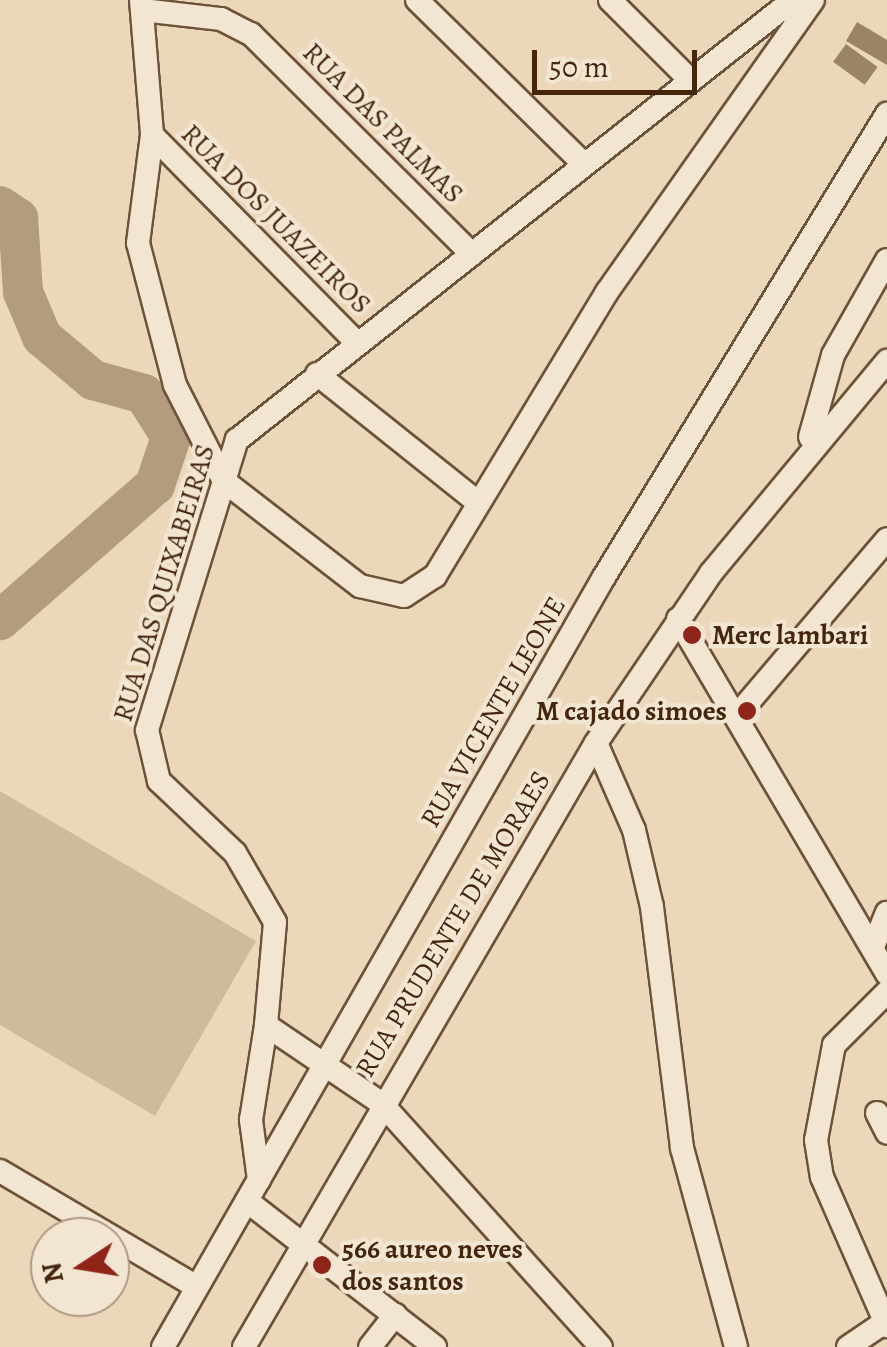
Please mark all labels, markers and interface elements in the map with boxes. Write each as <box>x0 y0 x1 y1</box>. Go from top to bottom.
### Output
scale bar <box>537 30 702 92</box>
street label: RUA DAS PALMAS <box>296 36 470 210</box>
text: 50 m <box>549 47 609 87</box>
street label: RUA DOS JUAZEIROS <box>174 117 378 321</box>
street label: RUA DAS QUIXABEIRAS <box>106 440 222 726</box>
street label: RUA VICENTE LEONE <box>413 591 573 833</box>
place label: Merc lambari <box>712 618 868 652</box>
marker: Merc lambari <box>681 624 703 646</box>
place label: M cajado simoes <box>536 694 727 728</box>
marker: M cajado simoes <box>736 700 758 722</box>
street label: RUA PRUDENTE DE MORAES <box>348 765 558 1083</box>
north arrow <box>30 1217 130 1317</box>
place label: 566 aureo neves dos santos <box>342 1232 523 1298</box>
marker: 566 aureo neves dos santos <box>311 1254 333 1276</box>
text: N <box>32 1259 73 1287</box>

